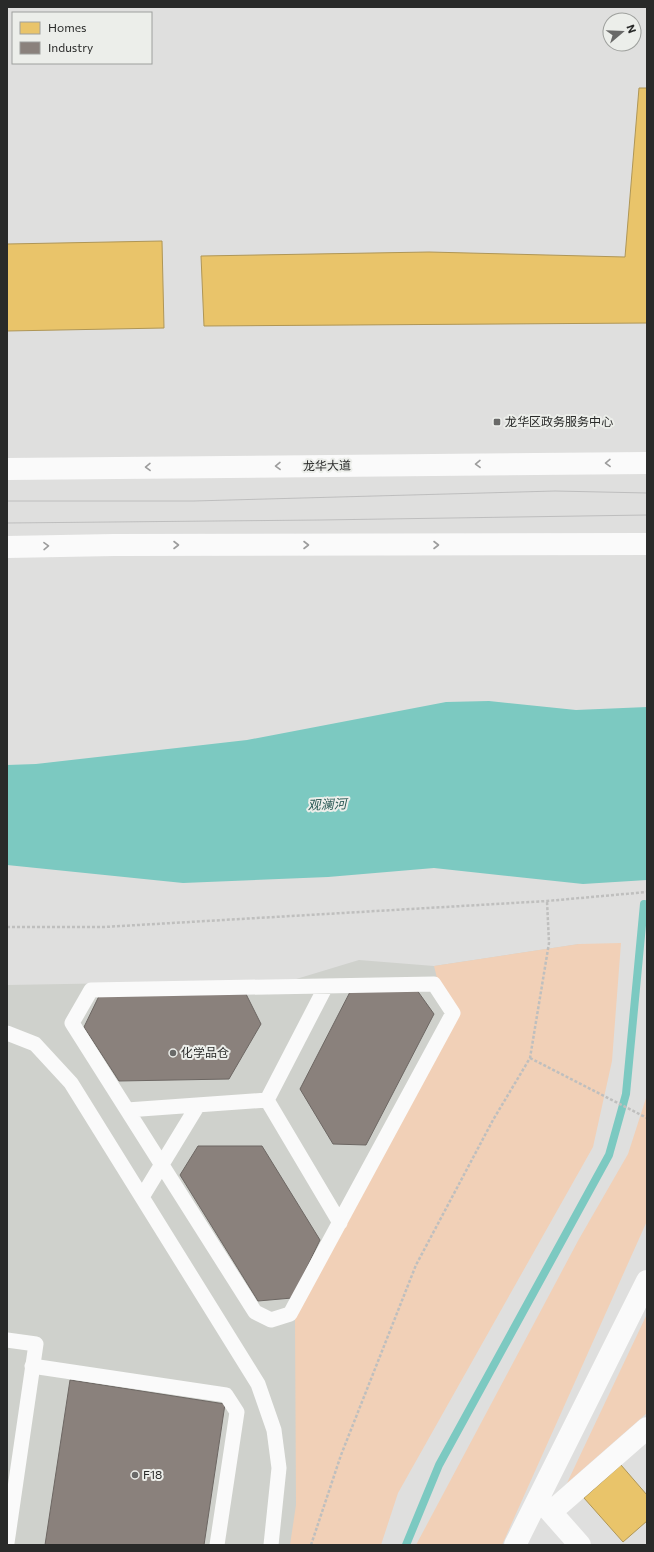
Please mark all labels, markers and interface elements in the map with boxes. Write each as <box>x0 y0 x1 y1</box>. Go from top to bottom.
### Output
legend <box>12 12 152 64</box>
north arrow <box>602 12 642 52</box>
text: Homes <box>48 20 86 34</box>
text: N <box>624 23 639 35</box>
text: Industry <box>48 40 93 54</box>
place label: 龙华区政务服务中心 <box>505 414 613 428</box>
marker: 龙华区政务服务中心 <box>492 417 502 427</box>
street label: 龙华大道 <box>303 458 351 472</box>
one-way arrow <box>605 459 611 467</box>
one-way arrow <box>475 460 481 468</box>
one-way arrow <box>275 462 281 470</box>
one-way arrow <box>145 463 151 471</box>
one-way arrow <box>173 541 179 549</box>
one-way arrow <box>303 541 309 549</box>
one-way arrow <box>433 541 439 549</box>
one-way arrow <box>43 542 49 551</box>
water label: 观澜河 <box>307 795 350 813</box>
place label: 化学品仓 <box>181 1045 229 1059</box>
marker: 化学品仓 <box>168 1048 178 1058</box>
place label: F18 <box>143 1467 162 1481</box>
marker: F18 <box>130 1470 140 1480</box>

